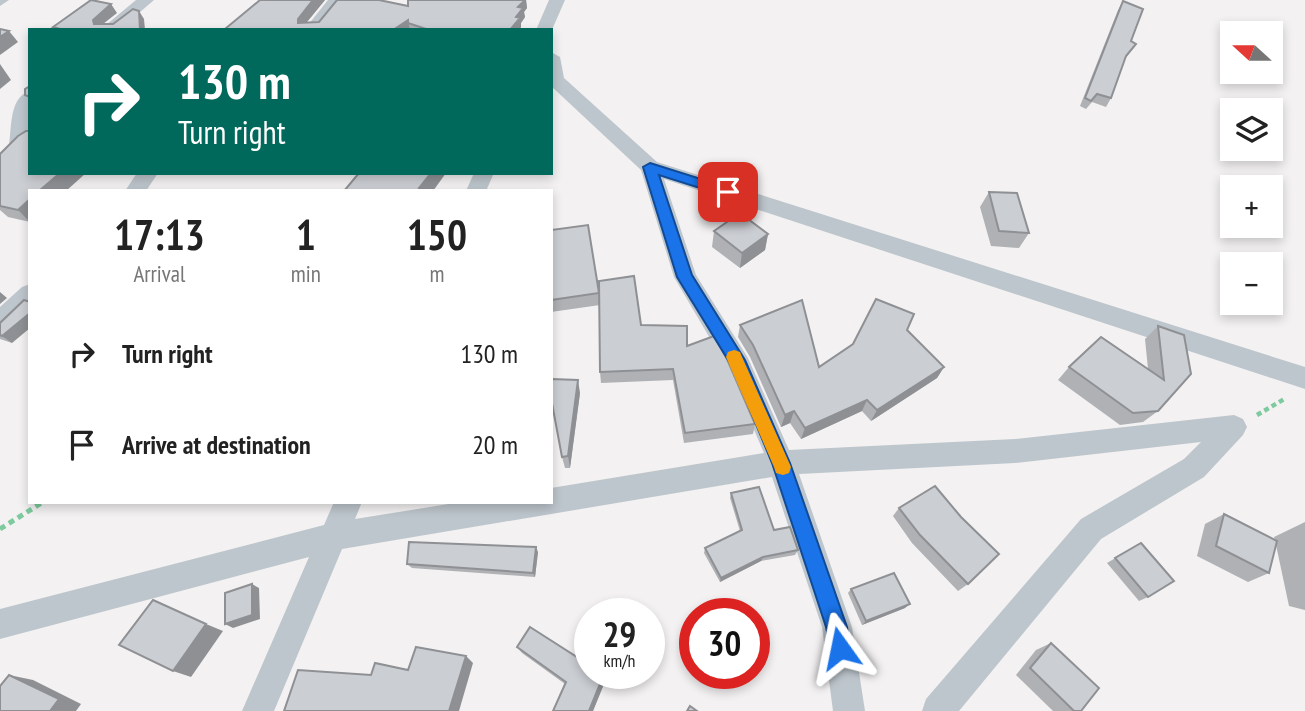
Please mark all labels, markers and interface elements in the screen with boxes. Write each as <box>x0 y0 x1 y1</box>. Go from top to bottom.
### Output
north arrow <box>1220 21 1283 84</box>
map controls <box>1220 21 1283 315</box>
text: 130 m <box>178 49 291 113</box>
icon: right <box>63 56 154 147</box>
button: layers <box>1220 98 1283 161</box>
text: Turn right <box>178 111 286 153</box>
pin <box>698 162 758 222</box>
icon: arrive <box>709 173 747 211</box>
button: + <box>1220 175 1283 238</box>
text: 17:13 <box>114 207 205 262</box>
text: 1 <box>296 207 316 262</box>
text: 150 <box>407 207 467 262</box>
button: − <box>1220 252 1283 315</box>
text: Arrival <box>133 259 185 288</box>
text: min <box>291 259 321 288</box>
text: m <box>429 259 444 288</box>
icon: right <box>63 335 101 373</box>
text: Turn right <box>122 337 213 370</box>
text: 130 m <box>460 337 518 370</box>
icon: arrive <box>63 426 101 464</box>
text: Arrive at destination <box>122 428 311 461</box>
text: 20 m <box>472 428 518 461</box>
speed limit sign: 30 <box>679 598 770 689</box>
text: 29 <box>603 611 636 657</box>
position arrow <box>803 611 877 685</box>
text: km/h <box>604 649 635 672</box>

